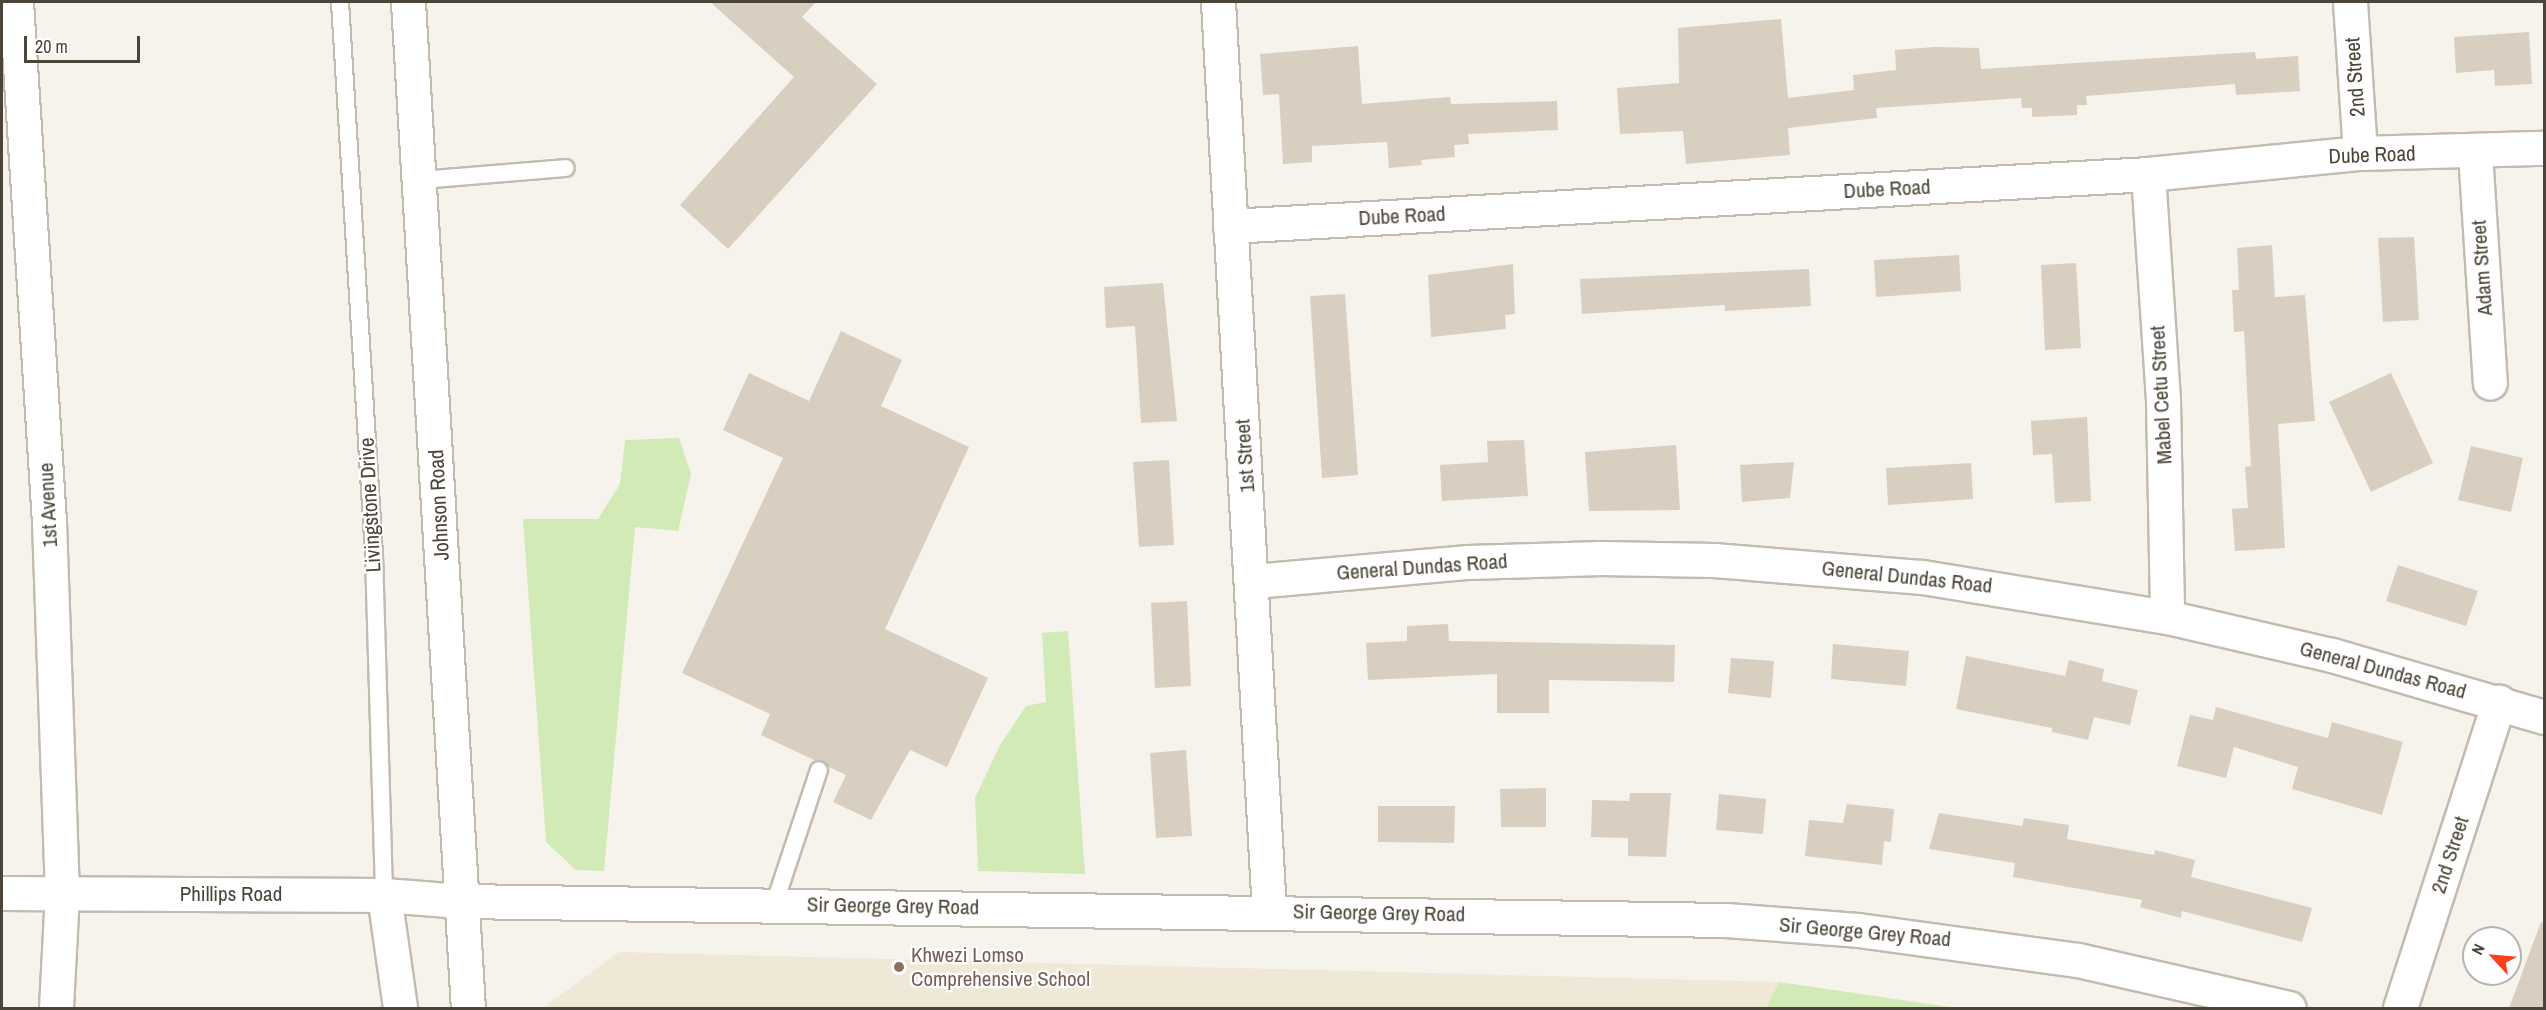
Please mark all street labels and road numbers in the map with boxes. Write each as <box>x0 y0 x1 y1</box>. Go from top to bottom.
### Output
street label: 2nd Street <box>2340 36 2370 118</box>
street label: Dube Road <box>2328 141 2416 169</box>
street label: Dube Road <box>1843 174 1931 204</box>
street label: Dube Road <box>1358 201 1446 231</box>
street label: Adam Street <box>2466 219 2498 317</box>
street label: Mabel Cetu Street <box>2145 325 2177 465</box>
street label: 1st Street <box>1230 418 1260 494</box>
street label: Livingstone Drive <box>354 437 386 573</box>
street label: Johnson Road <box>424 449 454 561</box>
street label: 1st Avenue <box>33 461 63 549</box>
street label: General Dundas Road <box>1336 548 1508 586</box>
street label: General Dundas Road <box>1820 556 1994 598</box>
street label: General Dundas Road <box>2297 636 2469 704</box>
street label: 2nd Street <box>2426 813 2474 897</box>
street label: Phillips Road <box>180 881 282 907</box>
street label: Sir George Grey Road <box>807 892 979 920</box>
street label: Sir George Grey Road <box>1293 899 1465 927</box>
street label: Sir George Grey Road <box>1778 912 1952 952</box>

